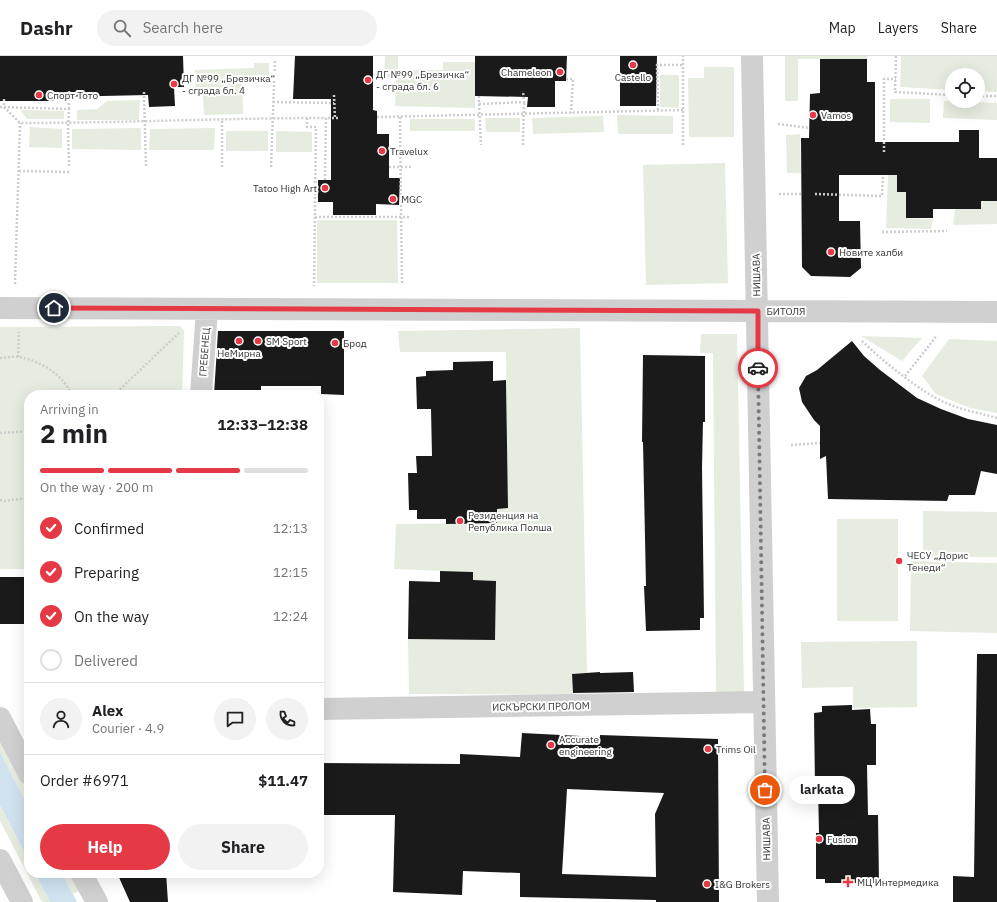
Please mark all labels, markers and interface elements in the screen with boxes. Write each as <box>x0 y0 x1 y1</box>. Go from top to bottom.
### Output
search box <box>97 10 377 46</box>
text: Dashr <box>20 16 73 40</box>
icon: search <box>111 17 133 39</box>
text: Search here <box>143 18 223 37</box>
text: Map <box>829 19 856 37</box>
text: Layers <box>878 19 919 37</box>
text: Share <box>941 19 977 37</box>
marker: Castello <box>628 60 638 70</box>
place label: Chameleon <box>501 66 552 79</box>
marker: Chameleon <box>555 67 565 77</box>
place label: ДГ №99 „Брезичка“ - сграда бл. 6 <box>376 68 469 93</box>
map controls <box>945 68 985 108</box>
button: locate <box>945 68 985 108</box>
place label: Castello <box>615 71 652 84</box>
place label: ДГ №99 „Брезичка“ - сграда бл. 4 <box>182 72 275 97</box>
marker: ДГ №99 „Брезичка“ - сграда бл. 6 <box>363 75 373 85</box>
marker: ДГ №99 „Брезичка“ - сграда бл. 4 <box>169 79 179 89</box>
place label: Спорт Тото <box>47 89 98 102</box>
marker: Спорт Тото <box>34 90 44 100</box>
place label: Vamos <box>821 109 851 122</box>
marker: Vamos <box>808 110 818 120</box>
place label: Travelux <box>390 145 428 158</box>
marker: Travelux <box>377 146 387 156</box>
place label: Tatoo High Art <box>253 182 317 195</box>
marker: Tatoo High Art <box>320 183 330 193</box>
place label: MGC <box>401 193 422 206</box>
marker: MGC <box>388 194 398 204</box>
place label: Новите халби <box>839 246 903 259</box>
marker: Новите халби <box>826 247 836 257</box>
street label: НИШАВА <box>750 253 763 297</box>
pin <box>37 291 71 325</box>
icon: home <box>43 297 65 319</box>
street label: БИТОЛЯ <box>766 305 806 318</box>
street label: ГРЕБЕНЕЦ <box>196 327 213 377</box>
place label: SM Sport <box>266 335 307 348</box>
marker: НеМирна <box>234 336 244 346</box>
marker: SM Sport <box>253 336 263 346</box>
place label: Брод <box>343 337 367 350</box>
marker: Брод <box>330 338 340 348</box>
place label: НеМирна <box>217 347 261 360</box>
courier <box>738 348 778 388</box>
icon: car <box>747 357 769 379</box>
text: Arriving in <box>40 401 99 418</box>
text: 12:33–12:38 <box>217 415 308 434</box>
text: 2 min <box>40 416 108 450</box>
text: On the way · 200 m <box>40 479 153 496</box>
place label: Резиденция на Република Полша <box>468 509 552 534</box>
marker: Резиденция на Република Полша <box>455 516 465 526</box>
icon: check <box>40 517 62 539</box>
text: Confirmed <box>74 519 144 538</box>
text: 12:13 <box>273 520 308 537</box>
place label: ЧЕСУ „Дорис Тенеди“ <box>907 549 968 574</box>
marker: ЧЕСУ „Дорис Тенеди“ <box>894 556 904 566</box>
icon: check <box>40 561 62 583</box>
text: Preparing <box>74 563 139 582</box>
text: 12:15 <box>273 564 308 581</box>
icon: check <box>40 605 62 627</box>
text: On the way <box>74 607 149 626</box>
text: 12:24 <box>273 608 308 625</box>
text: Delivered <box>74 651 138 670</box>
button: person <box>40 698 82 740</box>
button: chat <box>214 698 256 740</box>
button: phone <box>266 698 308 740</box>
street label: ИСКЪРСКИ ПРОЛОМ <box>492 699 590 714</box>
text: Alex <box>92 701 123 720</box>
text: Courier · 4.9 <box>92 720 164 737</box>
place label: Accurate engineering <box>559 733 612 758</box>
marker: Accurate engineering <box>546 740 556 750</box>
place label: Trims Oil <box>716 743 756 756</box>
marker: Trims Oil <box>703 744 713 754</box>
text: Order #6971 <box>40 771 129 790</box>
text: $11.47 <box>258 771 308 790</box>
pin <box>748 773 782 807</box>
callout: larkata <box>789 776 855 804</box>
icon: bag <box>754 779 776 801</box>
text: larkata <box>800 781 844 798</box>
street label: НИШАВА <box>760 817 773 861</box>
button: Help <box>40 824 170 870</box>
button: Share <box>178 824 308 870</box>
place label: Fusion <box>827 833 857 846</box>
marker: Fusion <box>814 834 824 844</box>
marker: МЦ Интермедика <box>842 876 854 888</box>
place label: МЦ Интермедика <box>857 876 939 889</box>
place label: I&G Brokers <box>715 878 770 891</box>
marker: I&G Brokers <box>702 879 712 889</box>

